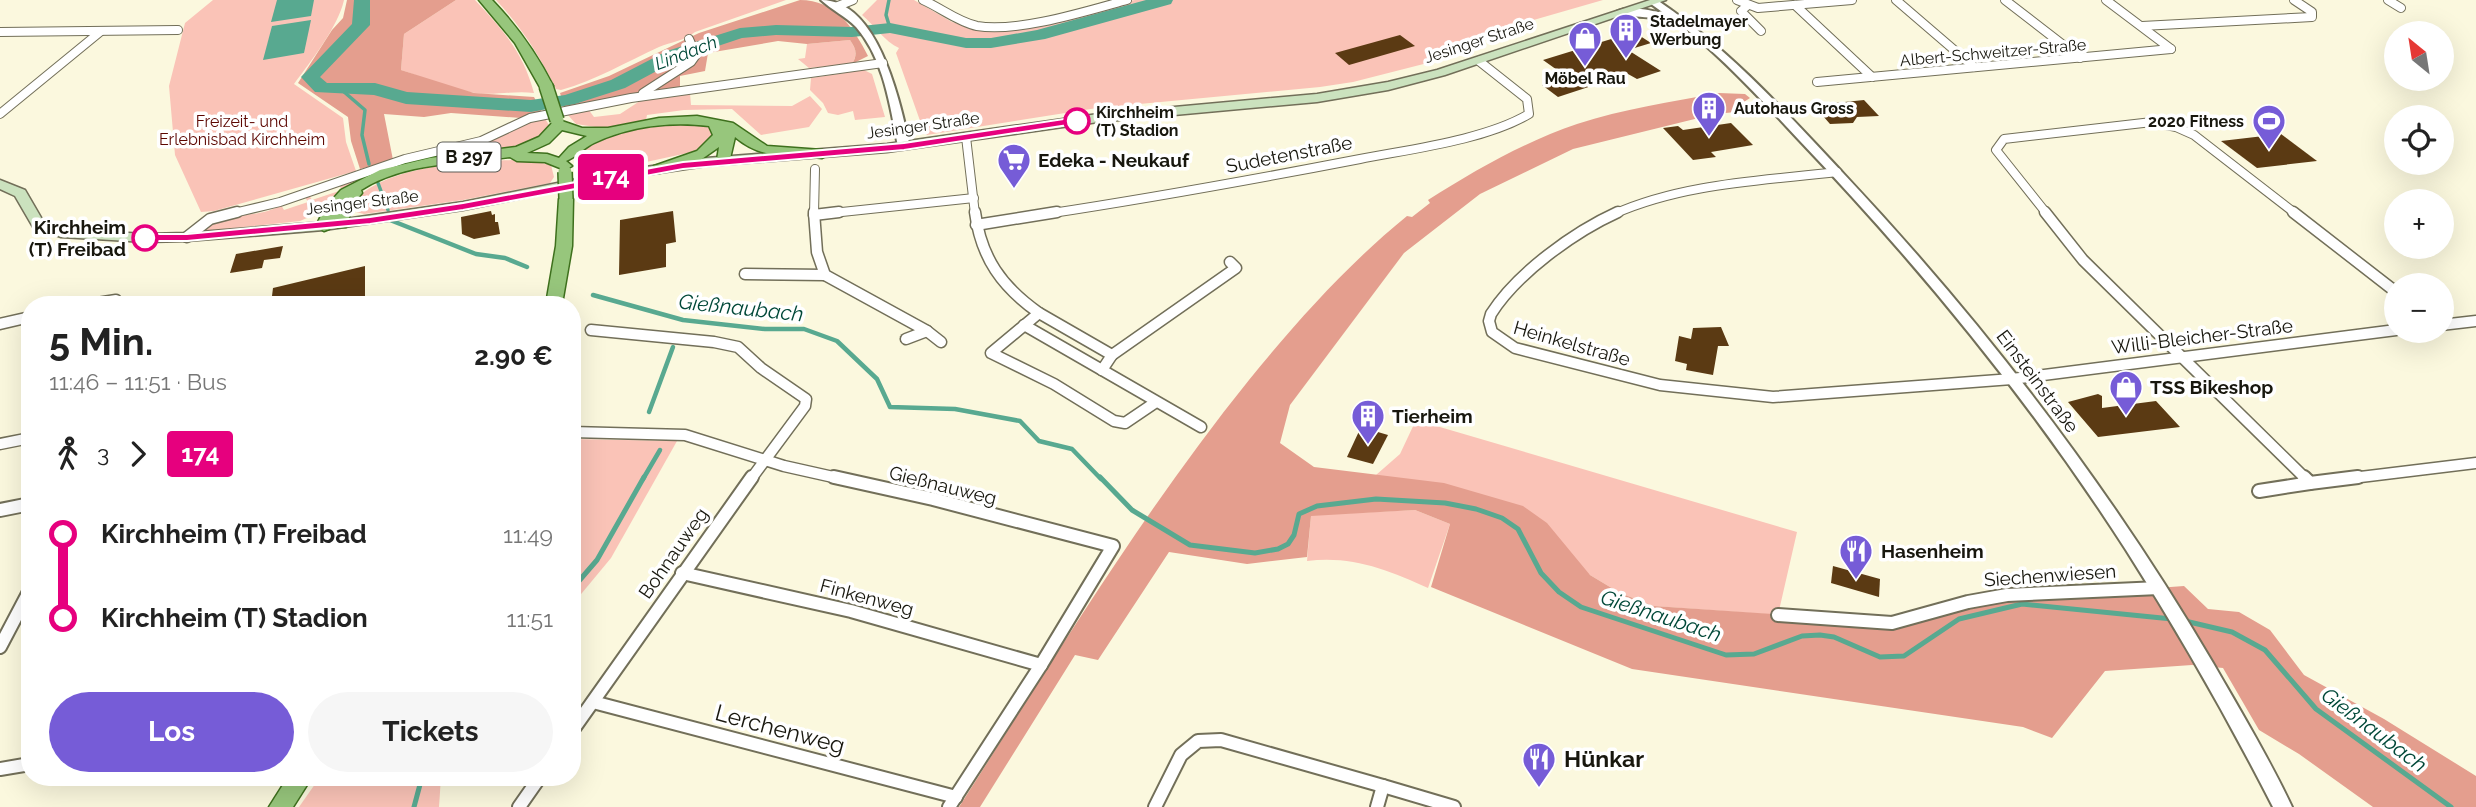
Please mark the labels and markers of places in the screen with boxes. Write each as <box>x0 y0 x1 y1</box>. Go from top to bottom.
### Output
building icon: Stadelmayer Werbung <box>1607 11 1645 60</box>
place label: Stadelmayer Werbung <box>1650 12 1748 49</box>
shop icon: Möbel Rau <box>1566 19 1604 68</box>
place label: Möbel Rau <box>1544 69 1626 88</box>
building icon: Autohaus Gross <box>1690 89 1728 138</box>
place label: Autohaus Gross <box>1734 99 1854 118</box>
sports icon: 2020 Fitness <box>2250 102 2288 151</box>
place label: Kirchheim (T) Stadion <box>1096 103 1179 140</box>
marker: Kirchheim (T) Stadion <box>1064 108 1090 134</box>
place label: 2020 Fitness <box>2148 112 2244 131</box>
supermarket icon: Edeka - Neukauf <box>995 141 1033 190</box>
place label: Edeka - Neukauf <box>1038 149 1190 171</box>
place label: Kirchheim (T) Freibad <box>29 216 126 260</box>
marker: Kirchheim (T) Freibad <box>132 225 158 251</box>
shop icon: TSS Bikeshop <box>2107 368 2145 417</box>
place label: TSS Bikeshop <box>2150 376 2273 398</box>
building icon: Tierheim <box>1349 397 1387 446</box>
place label: Tierheim <box>1392 405 1473 427</box>
restaurant icon: Hasenheim <box>1837 532 1875 581</box>
place label: Hasenheim <box>1881 540 1984 562</box>
restaurant icon: Hünkar <box>1520 740 1558 789</box>
place label: Hünkar <box>1564 745 1644 772</box>

